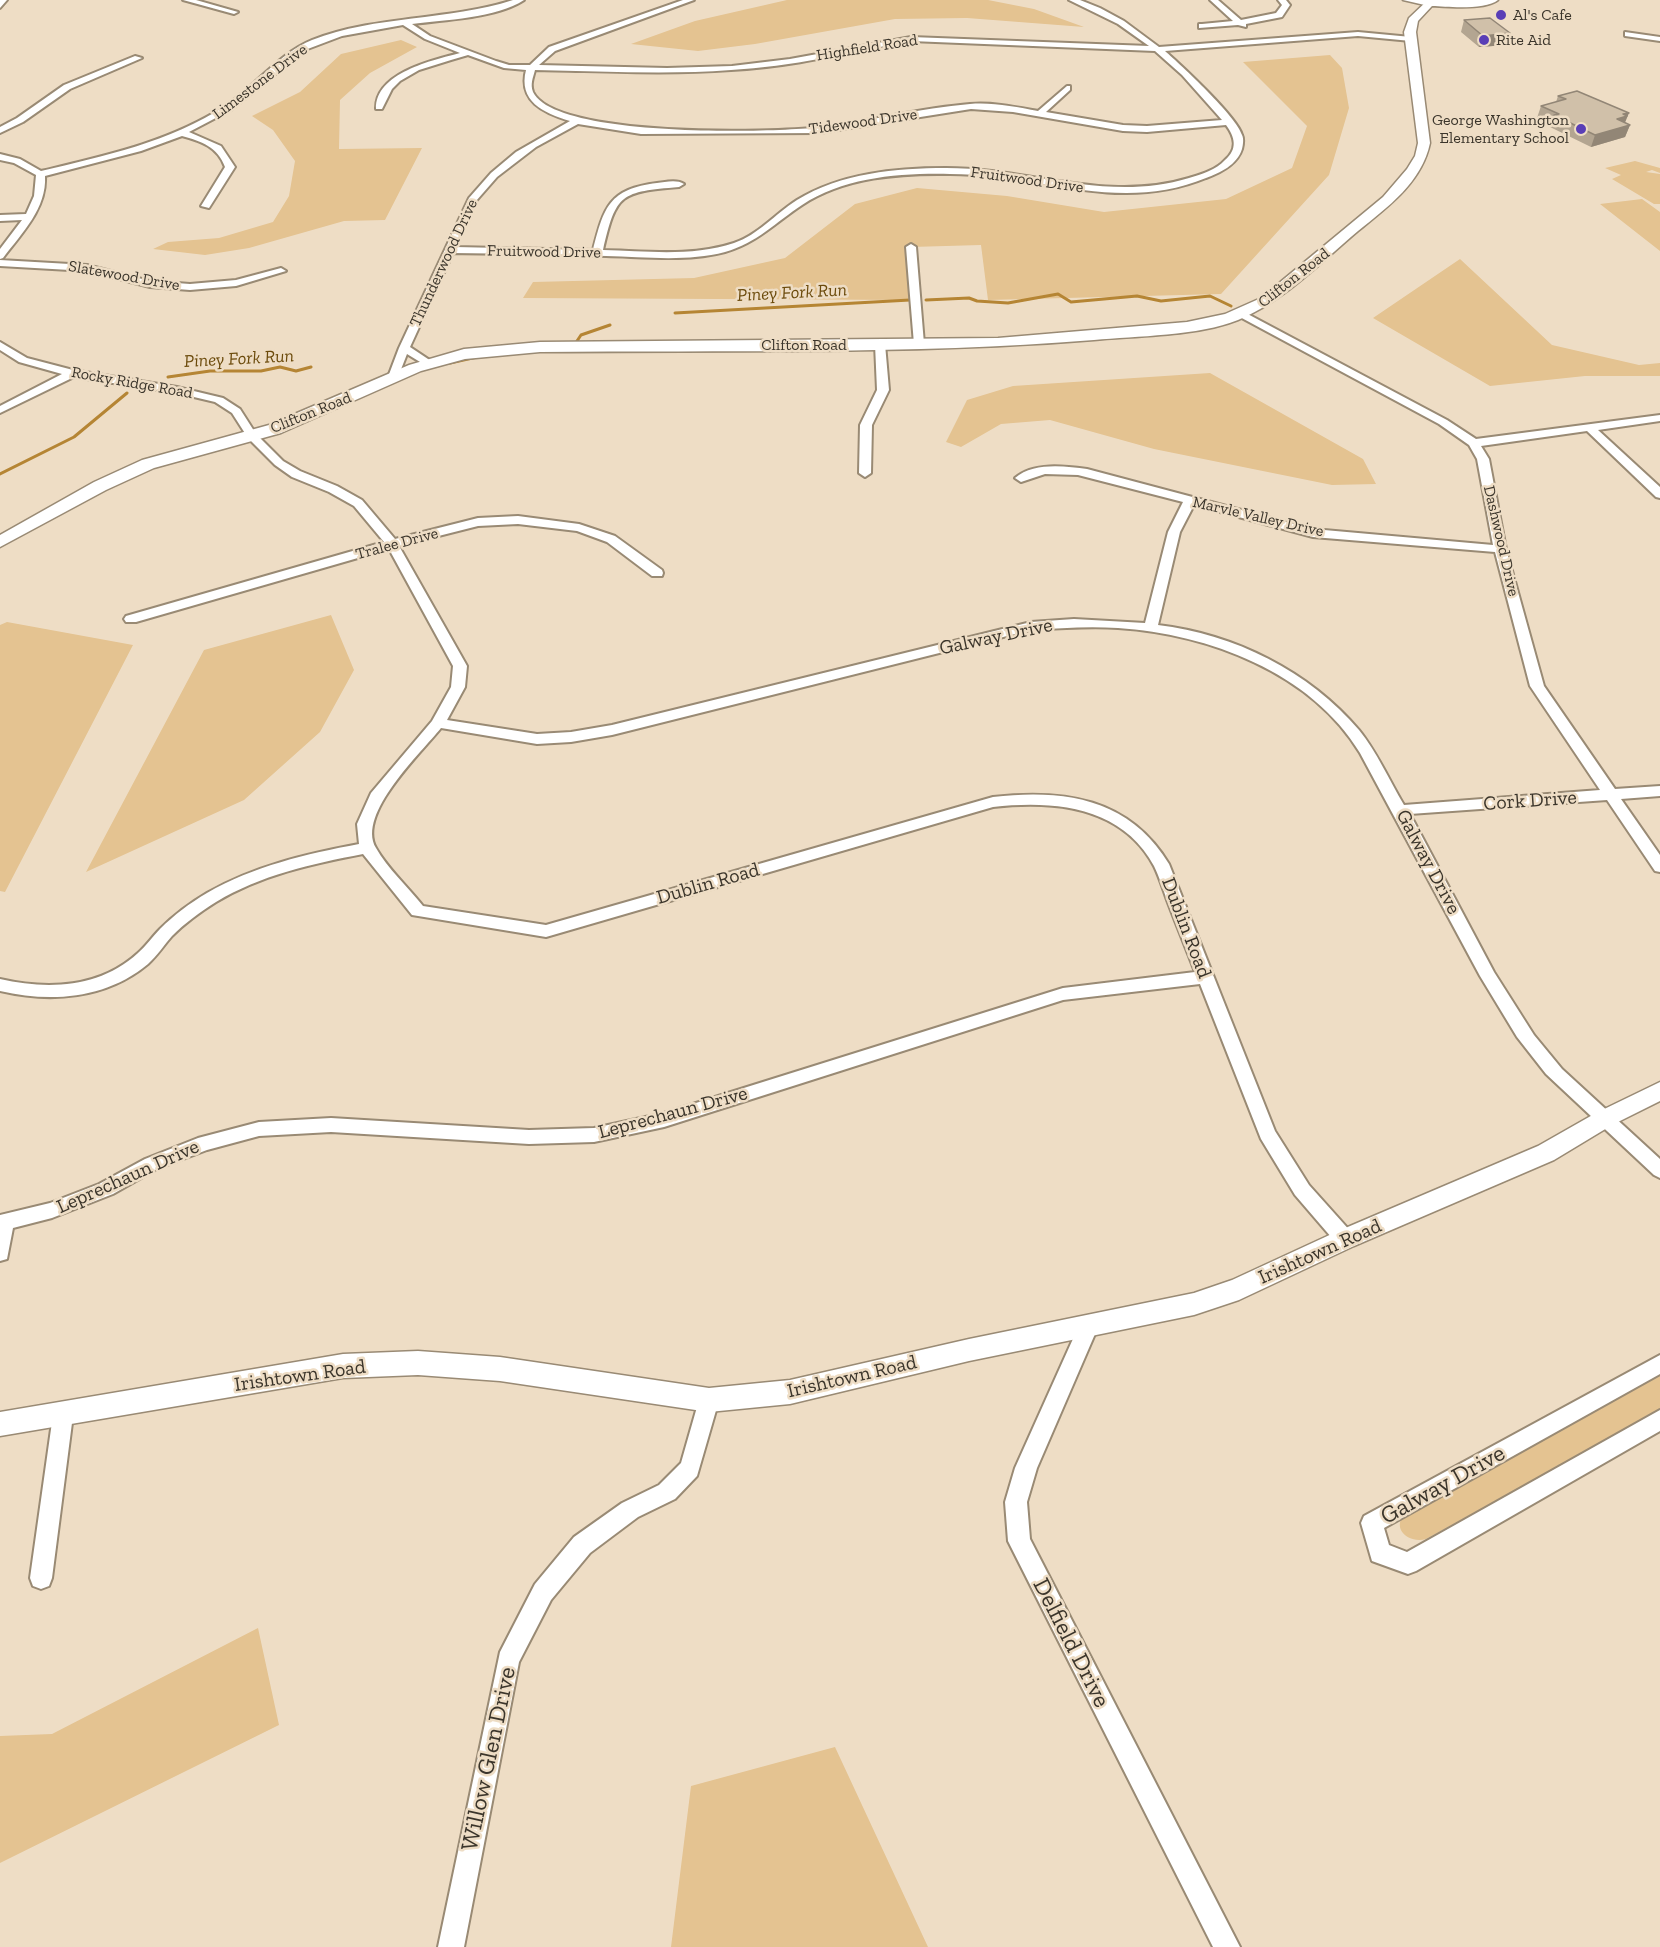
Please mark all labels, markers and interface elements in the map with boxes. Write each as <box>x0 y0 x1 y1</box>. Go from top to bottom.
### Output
place label: Al's Cafe <box>1513 5 1572 25</box>
marker: Al's Cafe <box>1494 8 1508 22</box>
place label: Rite Aid <box>1496 30 1551 50</box>
street label: Highfield Road <box>815 31 919 65</box>
marker: Rite Aid <box>1477 33 1491 47</box>
street label: Limestone Drive <box>209 40 311 124</box>
street label: Tidewood Drive <box>808 105 918 139</box>
place label: George Washington Elementary School <box>1432 110 1569 148</box>
marker: George Washington Elementary School <box>1574 122 1588 136</box>
street label: Fruitwood Drive <box>969 163 1085 197</box>
street label: Thunderwood Drive <box>406 196 482 330</box>
street label: Fruitwood Drive <box>487 241 601 263</box>
street label: Clifton Road <box>1254 244 1334 312</box>
street label: Slatewood Drive <box>67 257 181 295</box>
water label: Piney Fork Run <box>737 279 847 307</box>
street label: Clifton Road <box>761 335 847 355</box>
water label: Piney Fork Run <box>184 345 294 373</box>
street label: Rocky Ridge Road <box>70 363 194 403</box>
street label: Clifton Road <box>268 388 354 438</box>
street label: Dashwood Drive <box>1479 484 1523 598</box>
street label: Marvle Valley Drive <box>1191 493 1325 541</box>
street label: Tralee Drive <box>354 524 440 564</box>
street label: Galway Drive <box>937 613 1055 661</box>
street label: Cork Drive <box>1483 786 1577 816</box>
street label: Galway Drive <box>1390 806 1466 918</box>
street label: Dublin Road <box>654 858 762 910</box>
street label: Dublin Road <box>1156 874 1216 982</box>
street label: Leprechaun Drive <box>596 1082 750 1144</box>
street label: Leprechaun Drive <box>53 1135 203 1219</box>
street label: Irishtown Road <box>1255 1214 1385 1290</box>
street label: Irishtown Road <box>785 1350 919 1404</box>
street label: Irishtown Road <box>233 1355 367 1397</box>
street label: Galway Drive <box>1376 1439 1510 1531</box>
street label: Delfield Drive <box>1026 1574 1116 1712</box>
street label: Willow Glen Drive <box>455 1664 523 1854</box>

